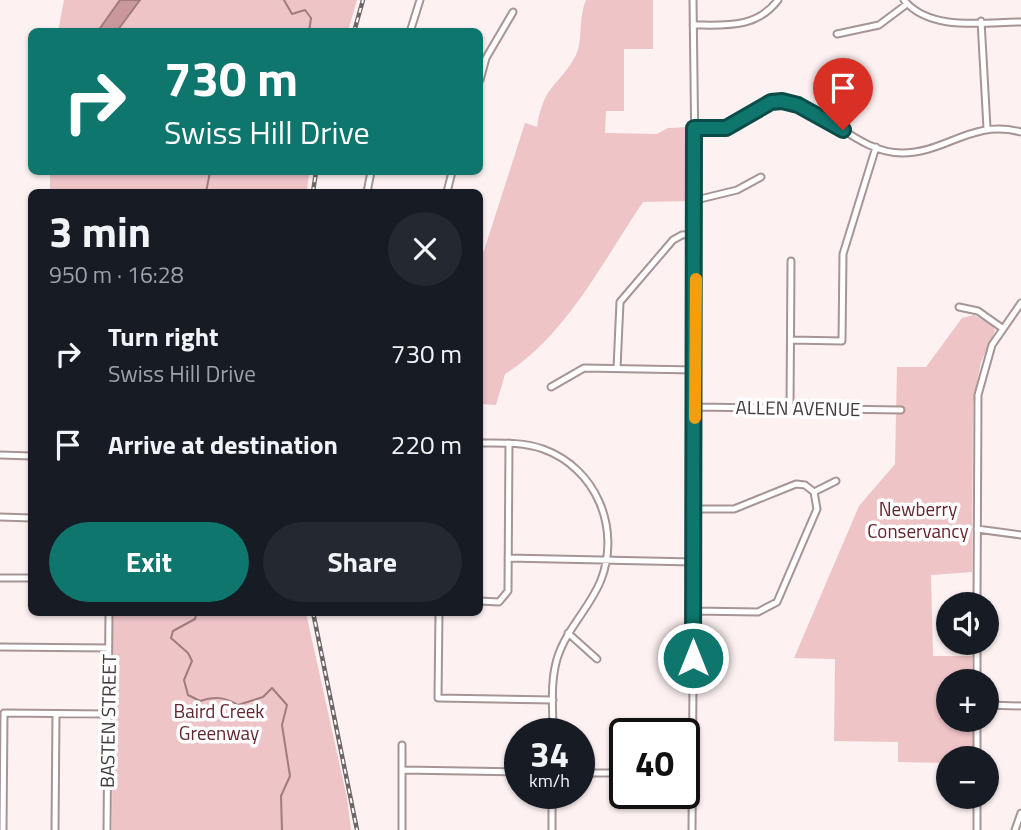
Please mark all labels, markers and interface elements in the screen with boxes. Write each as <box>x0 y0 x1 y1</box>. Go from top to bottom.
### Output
text: 730 m <box>164 40 298 115</box>
icon: right <box>49 56 140 147</box>
pin <box>813 58 873 130</box>
icon: arrive <box>824 69 862 107</box>
text: Swiss Hill Drive <box>164 108 370 156</box>
text: 3 min <box>49 199 151 263</box>
button: close <box>388 212 462 286</box>
text: 950 m · 16:28 <box>49 257 184 292</box>
text: Turn right <box>108 317 219 356</box>
text: 730 m <box>391 334 462 373</box>
icon: right <box>49 335 87 373</box>
text: Swiss Hill Drive <box>108 356 256 391</box>
street label: ALLEN AVENUE <box>735 392 861 423</box>
text: Arrive at destination <box>108 425 338 464</box>
text: 220 m <box>391 425 462 464</box>
icon: arrive <box>49 426 87 464</box>
park label: Newberry Conservancy <box>867 494 969 545</box>
button: Exit <box>49 522 249 602</box>
button: Share <box>263 522 462 602</box>
map controls <box>936 592 999 809</box>
button: sound <box>936 592 999 655</box>
position arrow <box>656 621 730 695</box>
street label: BASTEN STREET <box>92 654 123 788</box>
button: + <box>936 669 999 732</box>
park label: Baird Creek Greenway <box>174 696 264 747</box>
speed limit sign: 40 <box>609 718 700 809</box>
text: 34 <box>530 727 569 781</box>
button: − <box>936 746 999 809</box>
text: km/h <box>529 767 570 794</box>

